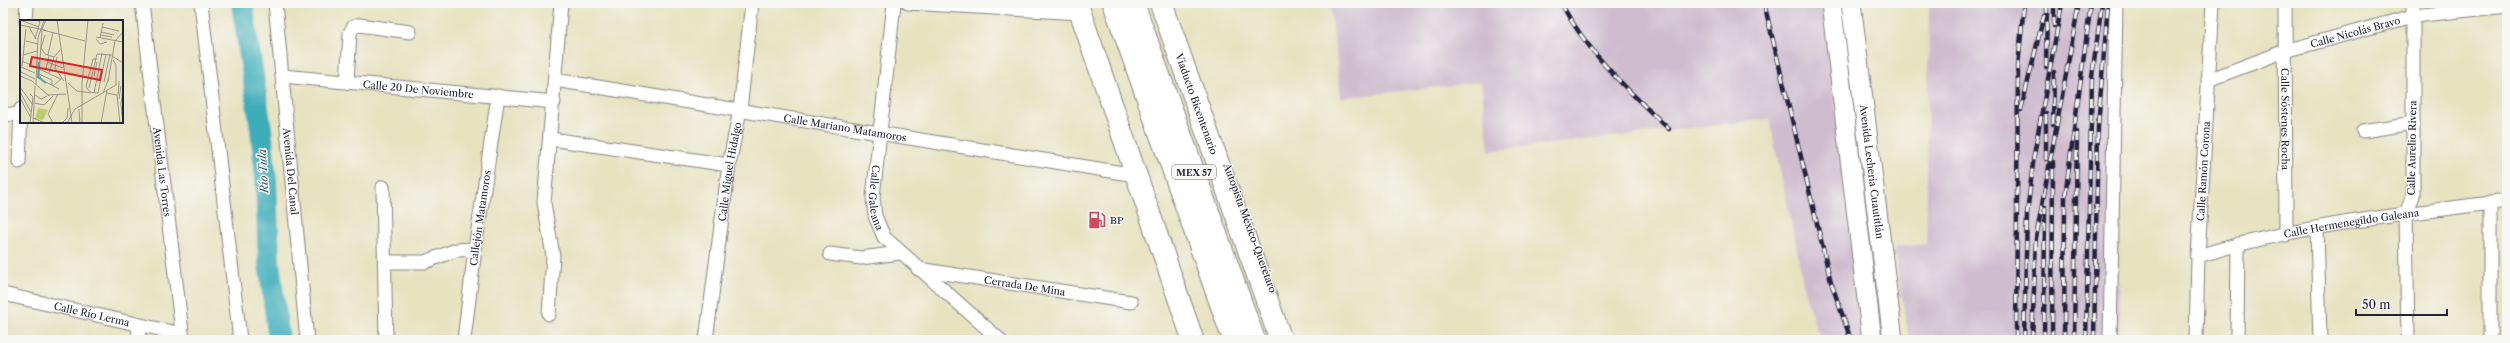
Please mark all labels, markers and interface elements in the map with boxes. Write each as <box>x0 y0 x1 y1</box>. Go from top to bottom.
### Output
street label: Calle Nicolás Bravo <box>2309 13 2402 50</box>
inset map <box>20 20 123 123</box>
street label: Viaducto Bicentenario <box>1173 50 1221 156</box>
street label: Calle Sóstenes Rocha <box>2279 68 2292 171</box>
street label: Calle 20 De Noviembre <box>362 77 475 101</box>
street label: Calle Aurelio Rivera <box>2405 100 2419 196</box>
street label: Avenida Lecheria Cuautitlán <box>1857 103 1887 240</box>
street label: Calle Mariano Matamoros <box>783 111 908 144</box>
street label: Calle Ramón Corona <box>2194 120 2213 221</box>
street label: Calle Miguel Hidalgo <box>715 121 744 222</box>
street label: Avenida Las Torres <box>151 125 174 217</box>
street label: Avenida Del Canal <box>280 126 302 216</box>
water label: Río Tula <box>255 148 271 194</box>
street label: Autopista México-Querétaro <box>1220 161 1279 294</box>
street label: Calle Galeana <box>866 164 887 233</box>
road number: MEX 57 <box>1172 165 1216 179</box>
street label: Callejón Matamoros <box>467 169 493 267</box>
street label: Calle Hermenegildo Galeana <box>2282 206 2421 240</box>
fuel station icon: BP <box>1087 210 1107 230</box>
place label: BP <box>1110 214 1124 227</box>
street label: Cerrada De Mina <box>983 273 1067 298</box>
scale bar <box>2356 291 2447 317</box>
text: 50 m <box>2362 297 2391 312</box>
street label: Calle Río Lerma <box>53 299 132 329</box>

